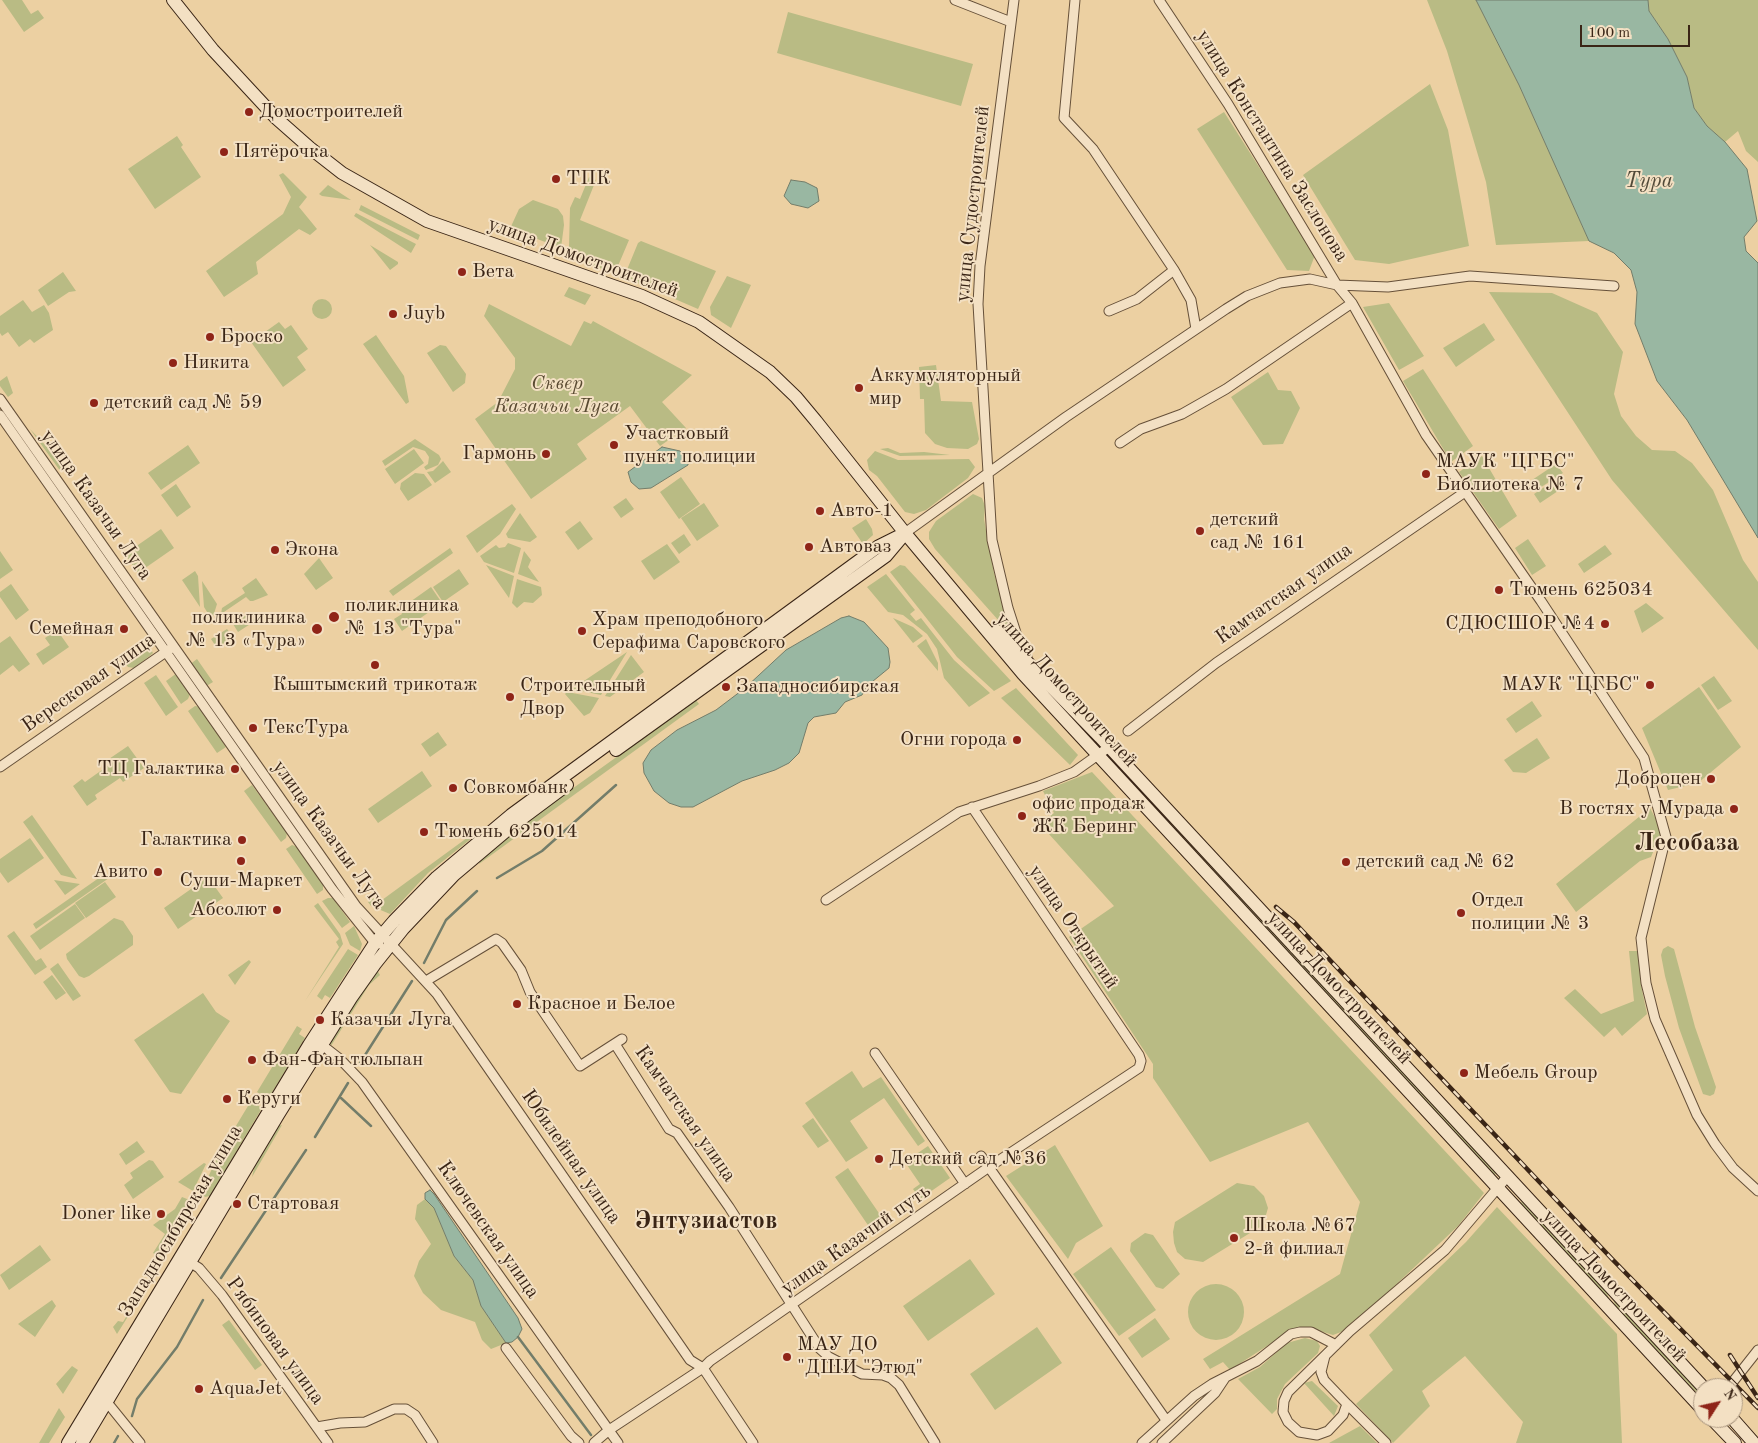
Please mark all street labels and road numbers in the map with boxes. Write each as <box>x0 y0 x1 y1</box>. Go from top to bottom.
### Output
street label: улица Константина Заслонова <box>1190 25 1354 267</box>
street label: улица Судостроителей <box>951 105 995 303</box>
street label: улица Домостроителей <box>485 212 681 304</box>
street label: улица Казачьи Луга <box>35 425 157 585</box>
street label: Камчатская улица <box>1211 538 1357 650</box>
street label: улица Домостроителей <box>990 607 1142 773</box>
street label: Вересковая улица <box>17 628 161 738</box>
street label: улица Казачьи Луга <box>267 756 391 914</box>
street label: улица Открытий <box>1023 860 1123 994</box>
street label: улица Домостроителей <box>1262 906 1416 1070</box>
street label: Камчатская улица <box>629 1041 741 1187</box>
street label: Юбилейная улица <box>516 1085 626 1229</box>
street label: Западносибирская улица <box>114 1120 248 1322</box>
street label: Ключевская улица <box>432 1157 544 1303</box>
street label: улица Казачий путь <box>777 1179 935 1301</box>
street label: улица Домостроителей <box>1537 1204 1691 1368</box>
street label: Рябиновая улица <box>221 1272 329 1410</box>

